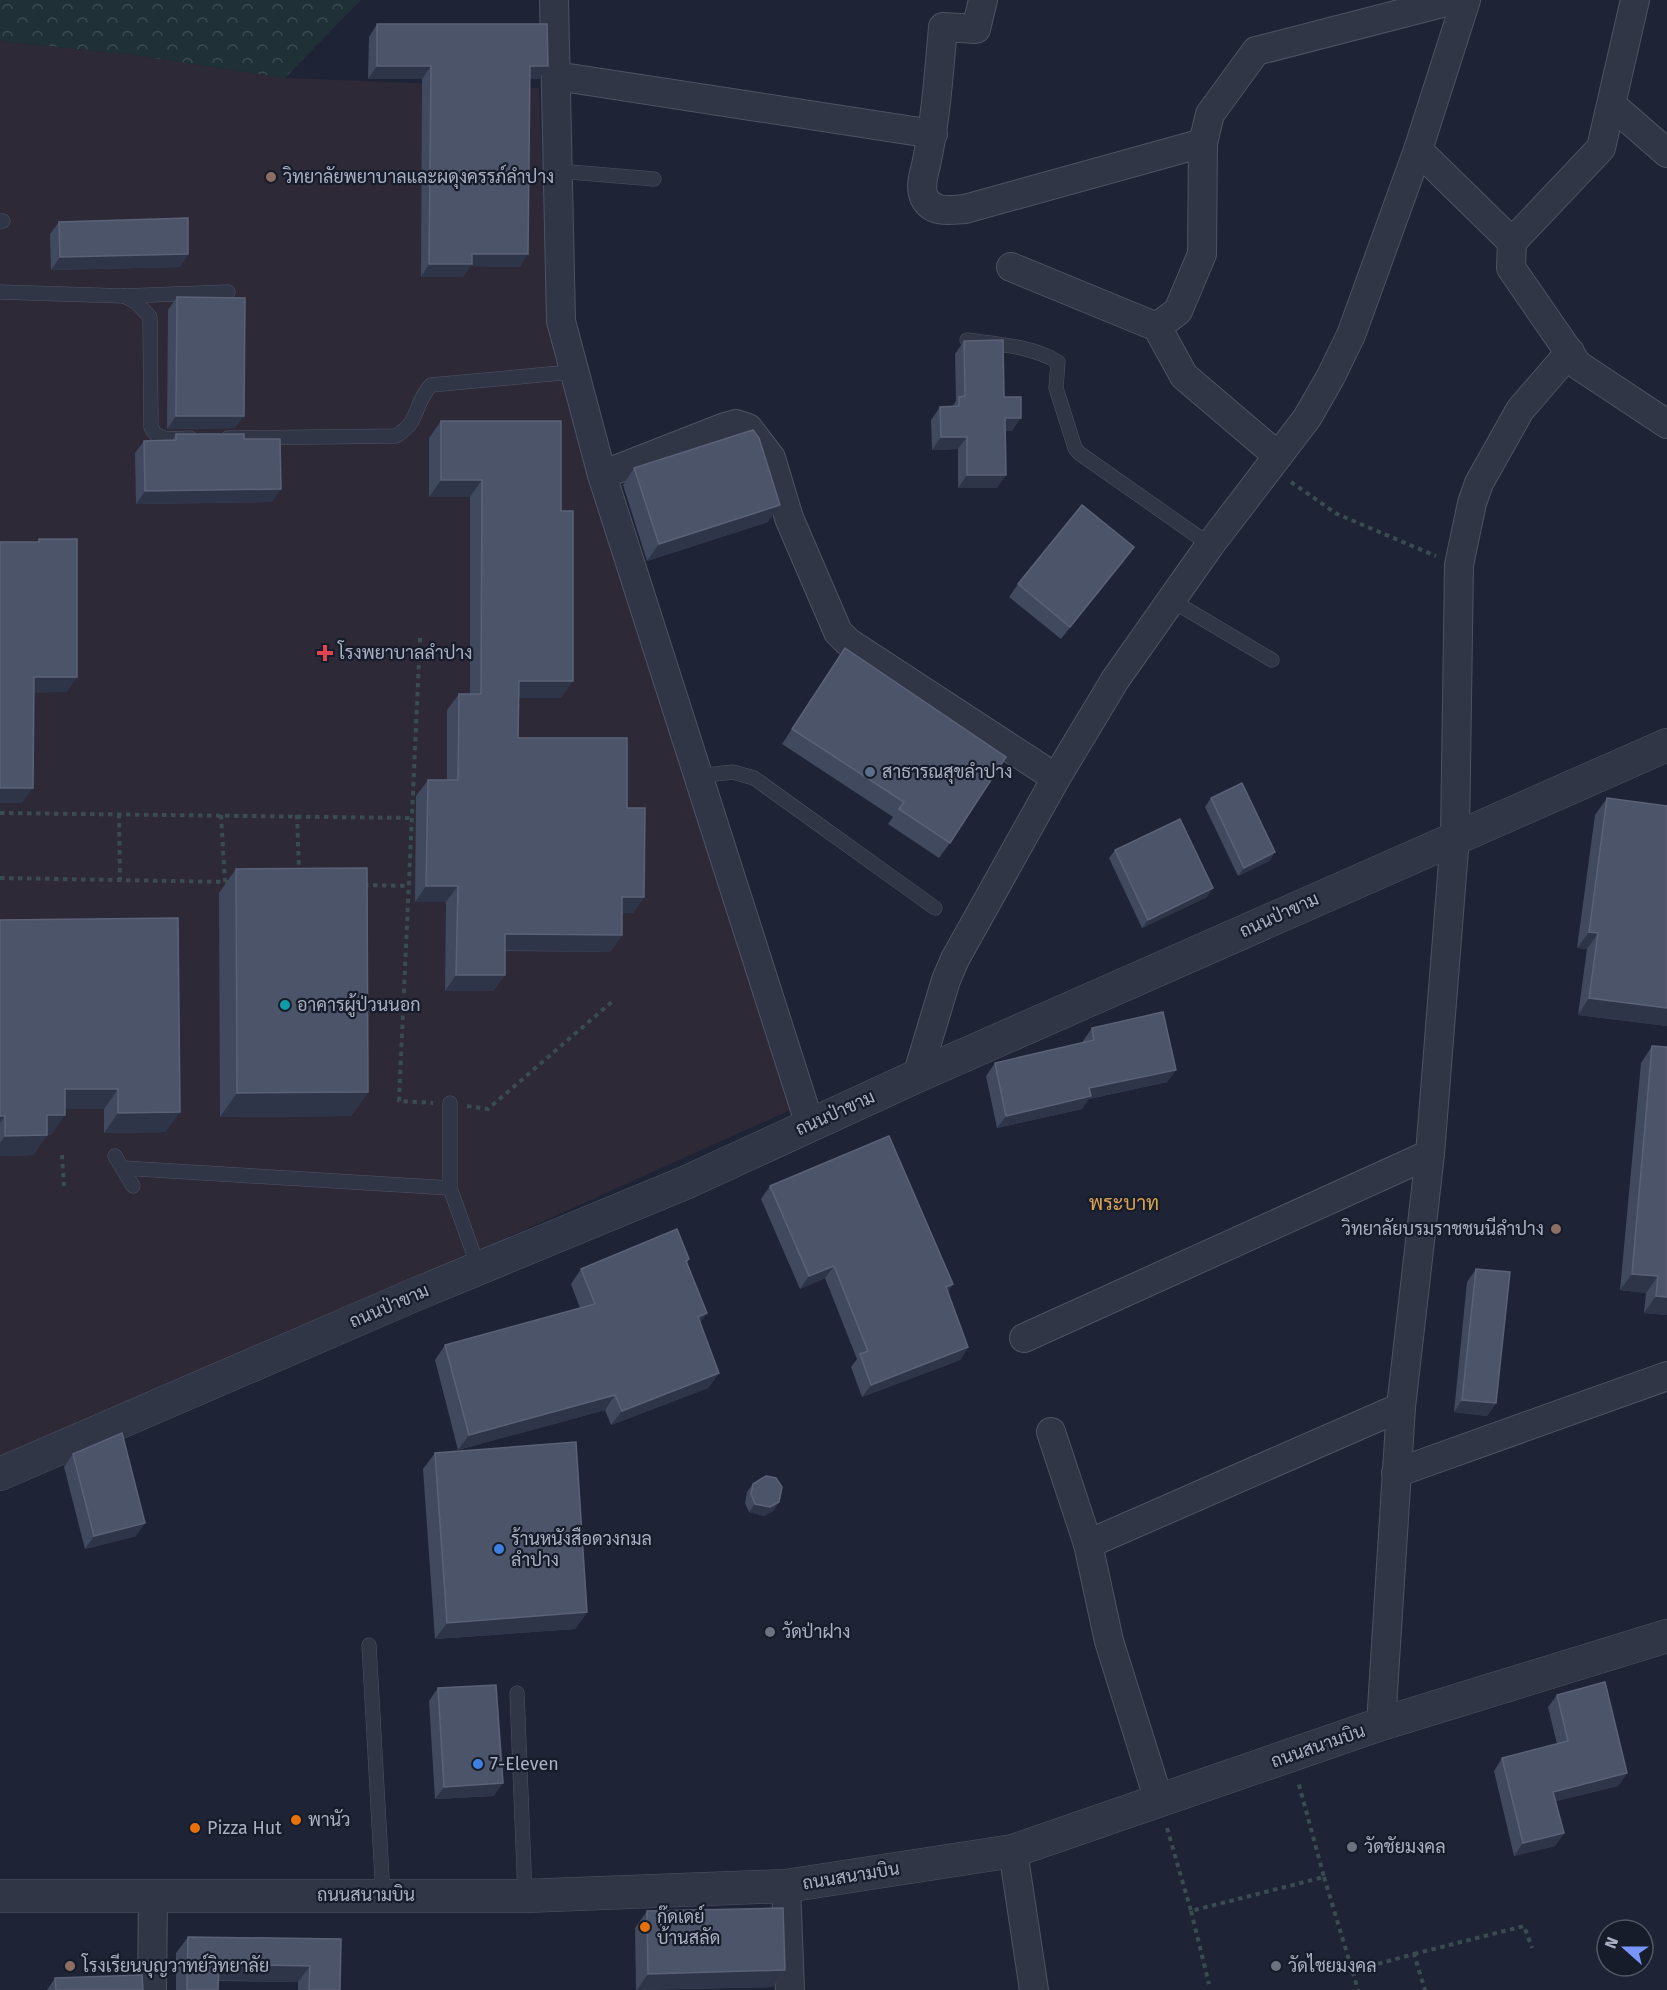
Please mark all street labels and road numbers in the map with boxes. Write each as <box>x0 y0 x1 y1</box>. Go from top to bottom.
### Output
street label: ถนนป่าขาม <box>1236 888 1322 942</box>
street label: ถนนป่าขาม <box>792 1086 878 1140</box>
street label: ถนนป่าขาม <box>346 1279 432 1333</box>
street label: ถนนสนามบิน <box>1268 1720 1368 1772</box>
street label: ถนนสนามบิน <box>801 1857 901 1895</box>
street label: ถนนสนามบิน <box>317 1884 415 1906</box>

